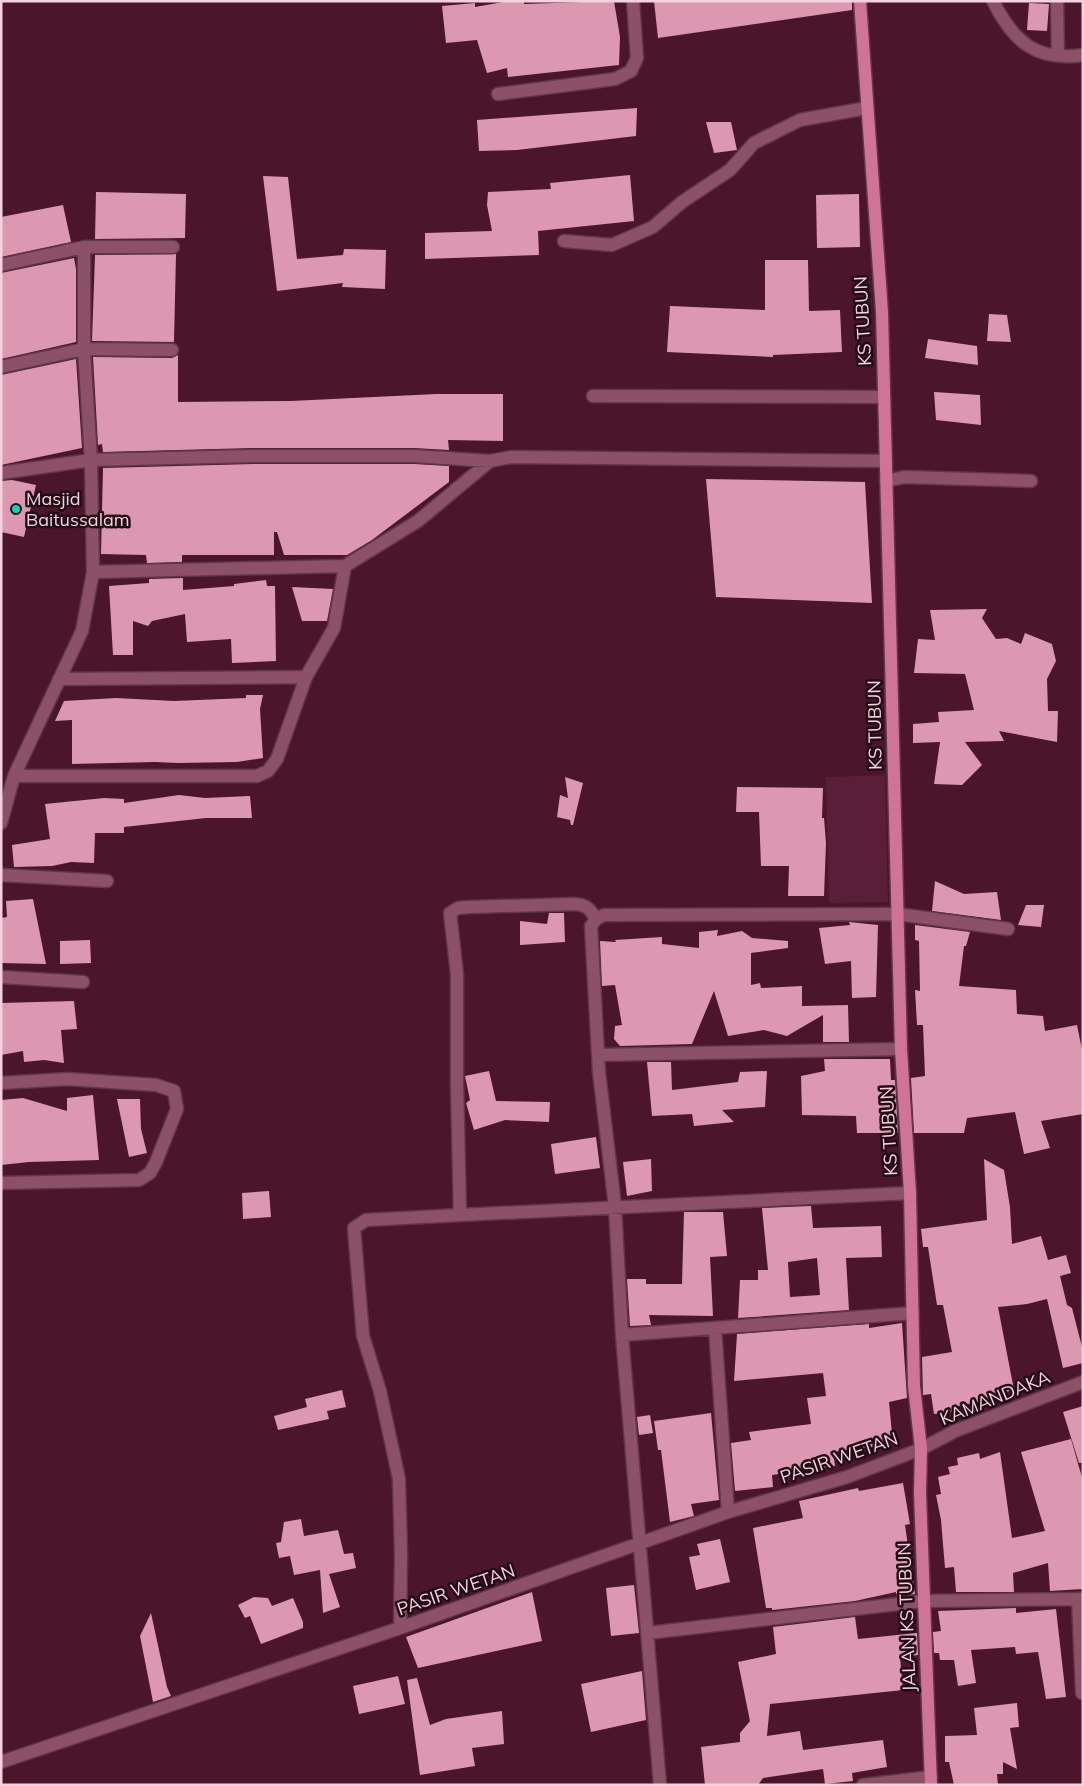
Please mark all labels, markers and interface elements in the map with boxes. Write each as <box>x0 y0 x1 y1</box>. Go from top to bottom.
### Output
street label: KS TUBUN <box>849 276 876 366</box>
place label: Masjid Baitussalam <box>26 487 130 531</box>
marker: Masjid Baitussalam <box>10 503 22 515</box>
street label: KS TUBUN <box>862 680 887 770</box>
street label: KS TUBUN <box>875 1086 902 1176</box>
street label: KAMANDAKA <box>936 1365 1053 1430</box>
street label: PASIR WETAN <box>777 1427 901 1488</box>
street label: JALAN KS TUBUN <box>892 1542 921 1692</box>
street label: PASIR WETAN <box>394 1559 518 1620</box>

